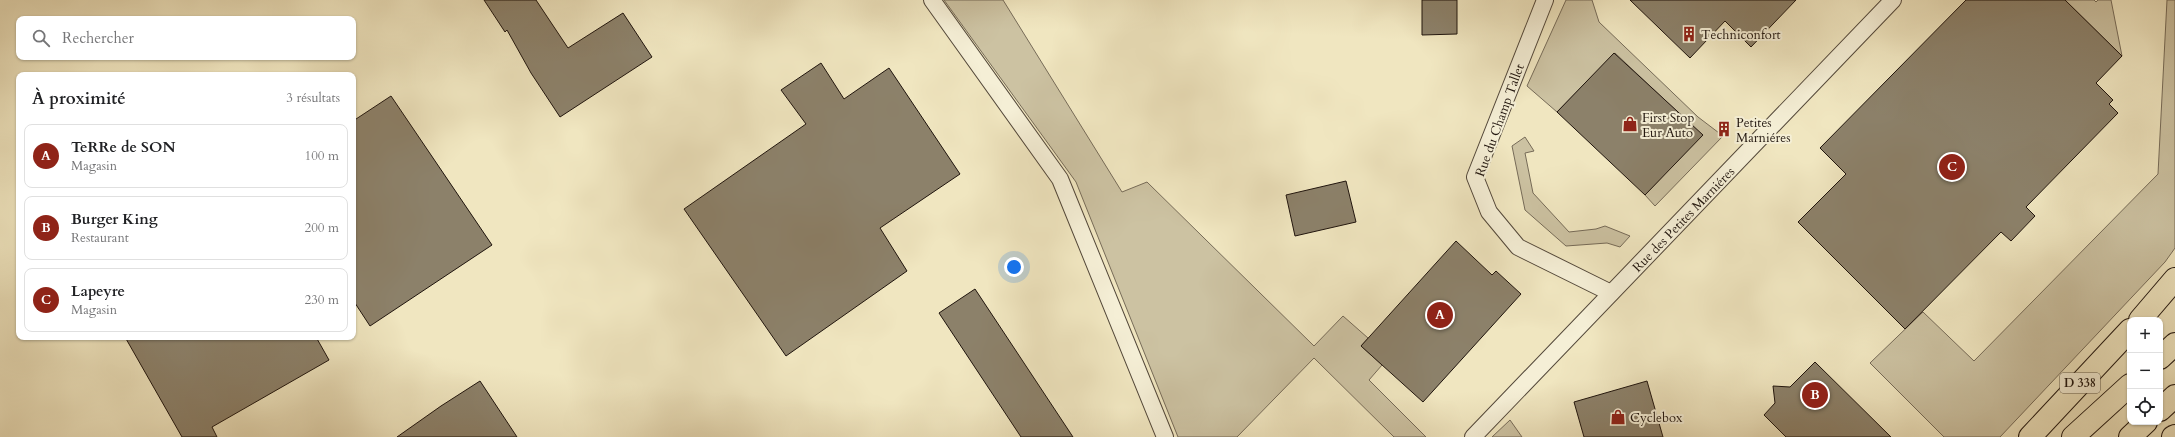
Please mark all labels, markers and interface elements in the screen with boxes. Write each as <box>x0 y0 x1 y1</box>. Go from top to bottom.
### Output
search box <box>16 16 356 60</box>
building icon: Techniconfort <box>1680 25 1698 43</box>
place label: Techniconfort <box>1701 26 1781 44</box>
icon: search <box>30 27 52 49</box>
text: Rechercher <box>62 28 134 48</box>
street label: Rue du Champ Tallet <box>1471 61 1529 179</box>
text: À proximité <box>32 87 126 110</box>
text: 3 résultats <box>286 89 340 107</box>
place label: First Stop Eur Auto <box>1642 109 1694 142</box>
place label: Petites Marniéres <box>1736 114 1791 147</box>
shop icon: First Stop Eur Auto <box>1621 115 1639 133</box>
building icon: Petites Marniéres <box>1715 120 1733 138</box>
text: TeRRe de SON <box>71 137 175 157</box>
text: A <box>41 147 51 165</box>
text: 100 m <box>305 147 339 165</box>
pin: C <box>1939 152 1965 182</box>
text: Magasin <box>71 157 117 175</box>
street label: Rue des Petites Marniéres <box>1629 163 1739 276</box>
text: Burger King <box>71 209 158 229</box>
text: B <box>41 219 51 237</box>
text: 200 m <box>305 219 339 237</box>
text: Restaurant <box>71 229 129 247</box>
your location <box>1004 257 1024 277</box>
text: Lapeyre <box>71 281 125 301</box>
text: C <box>41 291 51 309</box>
text: 230 m <box>305 291 339 309</box>
pin: A <box>1427 300 1453 330</box>
text: Magasin <box>71 301 117 319</box>
map controls <box>2127 317 2163 425</box>
button: + <box>2127 317 2163 353</box>
button: − <box>2127 353 2163 389</box>
road number: D 338 <box>2060 373 2100 393</box>
pin: B <box>1802 380 1828 410</box>
button: locate <box>2127 389 2163 425</box>
shop icon: Cyclebox <box>1609 408 1627 426</box>
place label: Cyclebox <box>1630 409 1683 427</box>

